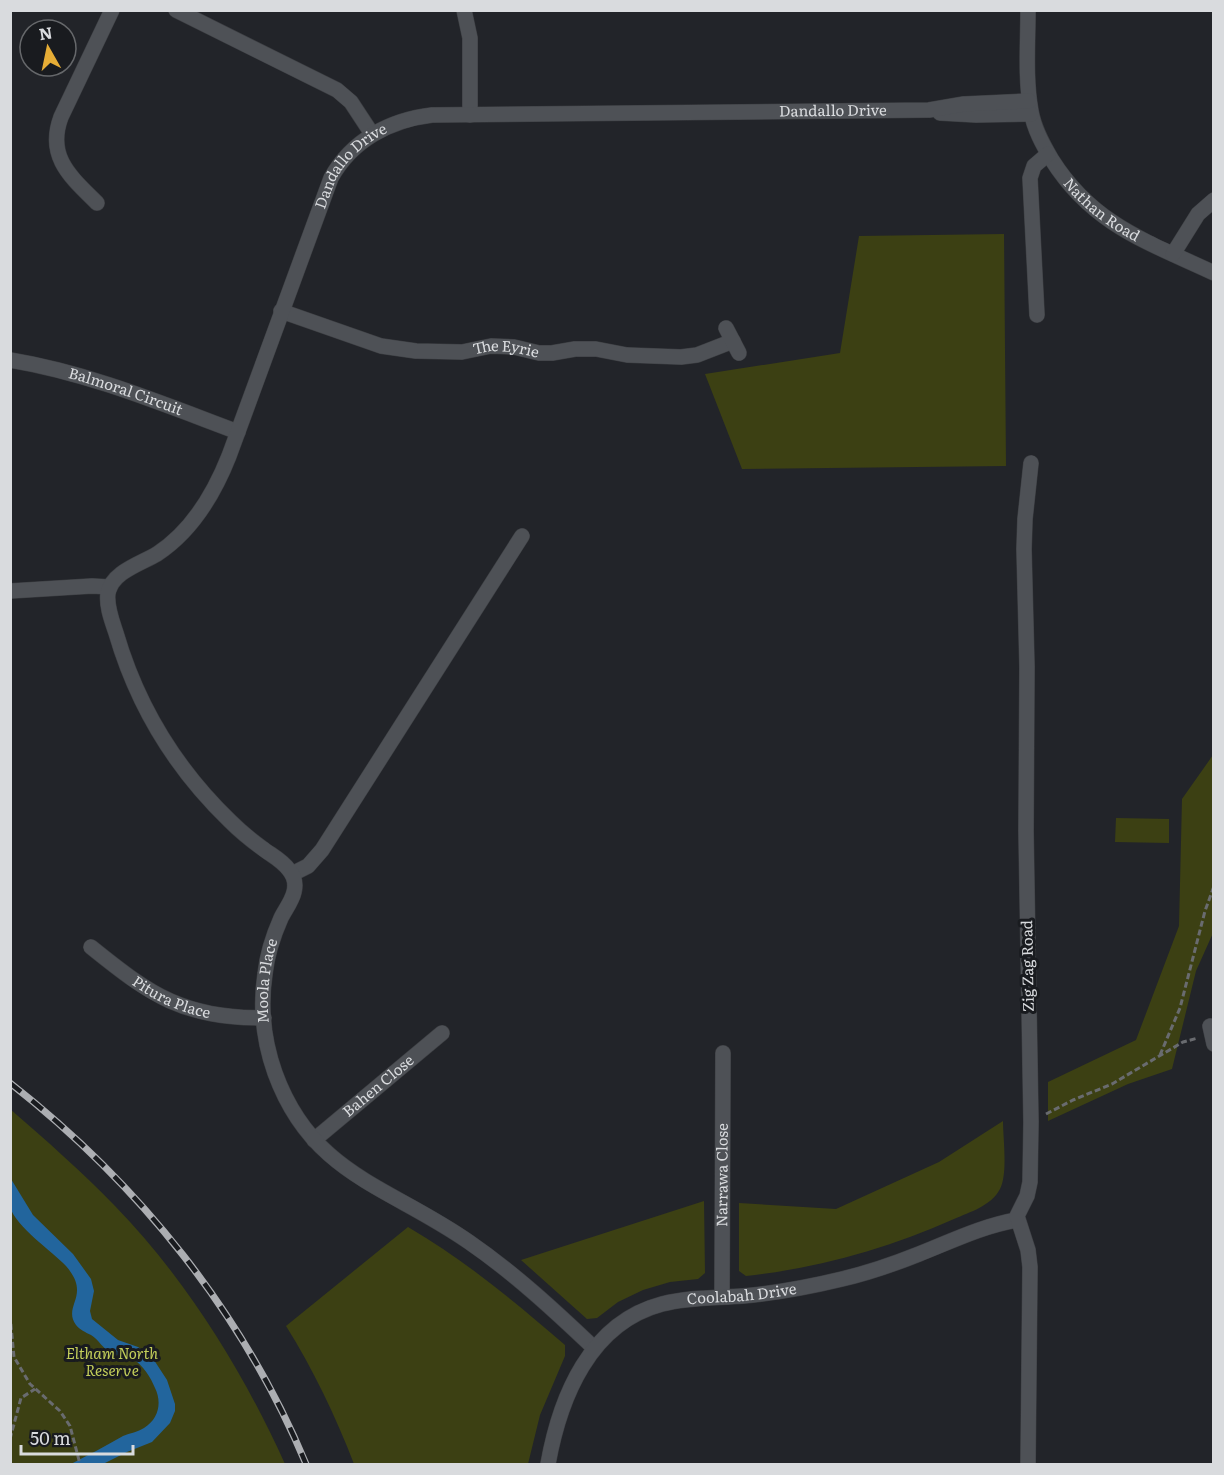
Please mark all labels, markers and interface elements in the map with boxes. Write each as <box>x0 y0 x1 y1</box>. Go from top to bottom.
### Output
north arrow <box>18 18 78 78</box>
text: N <box>37 19 54 45</box>
street label: Dandallo Drive <box>779 97 887 122</box>
street label: Dandallo Drive <box>308 116 390 212</box>
street label: Nathan Road <box>1059 172 1145 246</box>
street label: The Eyrie <box>470 333 542 363</box>
street label: Balmoral Circuit <box>66 360 187 420</box>
street label: Zig Zag Road <box>1014 920 1039 1012</box>
street label: Moola Place <box>250 935 282 1024</box>
street label: Pitura Place <box>128 969 213 1023</box>
street label: Bahen Close <box>337 1048 418 1122</box>
street label: Narrawa Close <box>709 1123 733 1227</box>
street label: Coolabah Drive <box>685 1276 798 1309</box>
park label: Eltham North Reserve <box>66 1341 158 1381</box>
scale bar <box>21 1418 134 1456</box>
text: 50 m <box>30 1424 71 1451</box>

